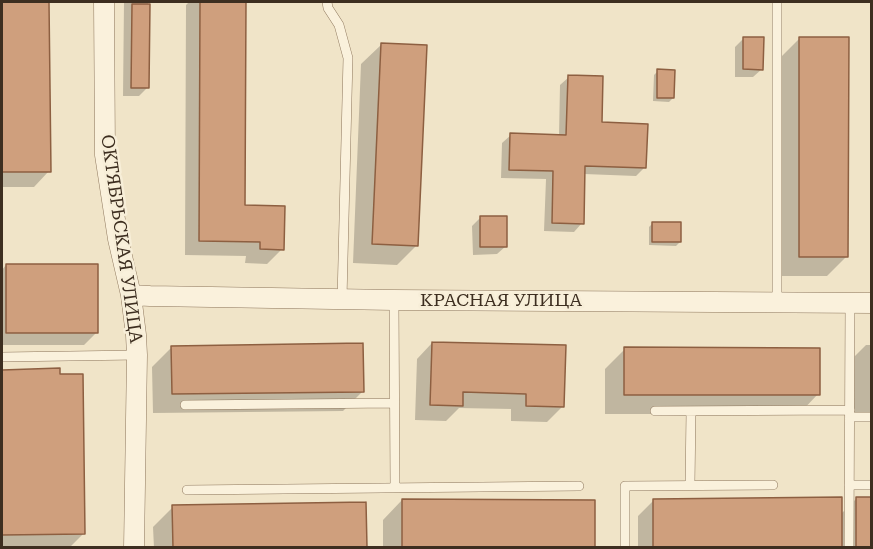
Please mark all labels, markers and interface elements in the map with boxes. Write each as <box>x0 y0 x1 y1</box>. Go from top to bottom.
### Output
street label: ОКТЯБРЬСКАЯ УЛИЦА <box>96 133 146 345</box>
street label: КРАСНАЯ УЛИЦА <box>420 290 582 312</box>

